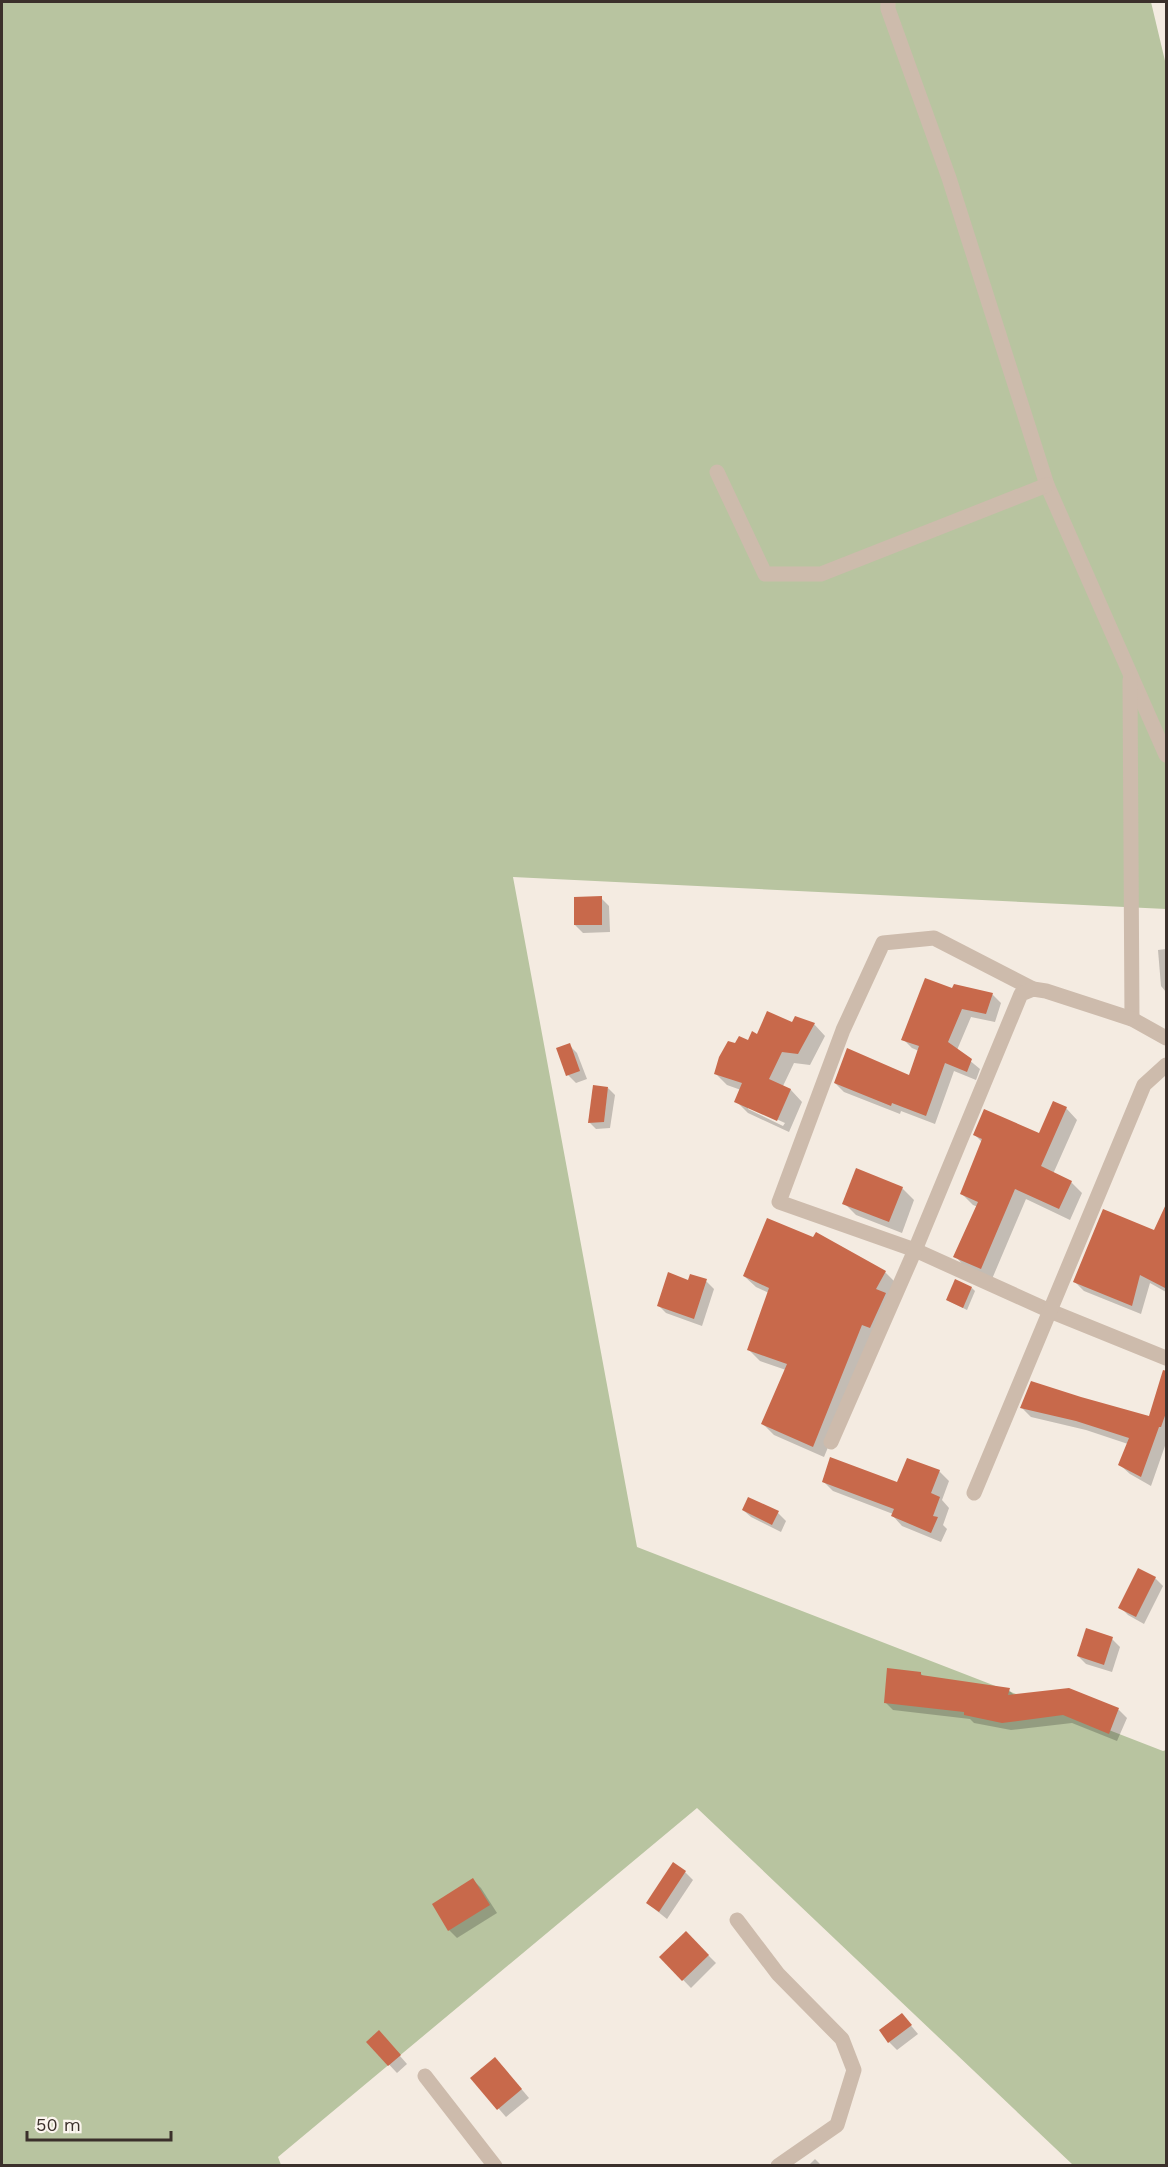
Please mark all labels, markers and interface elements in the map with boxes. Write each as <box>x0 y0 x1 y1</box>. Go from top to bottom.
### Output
scale bar <box>27 2104 171 2142</box>
text: 50 m <box>36 2114 81 2135</box>

